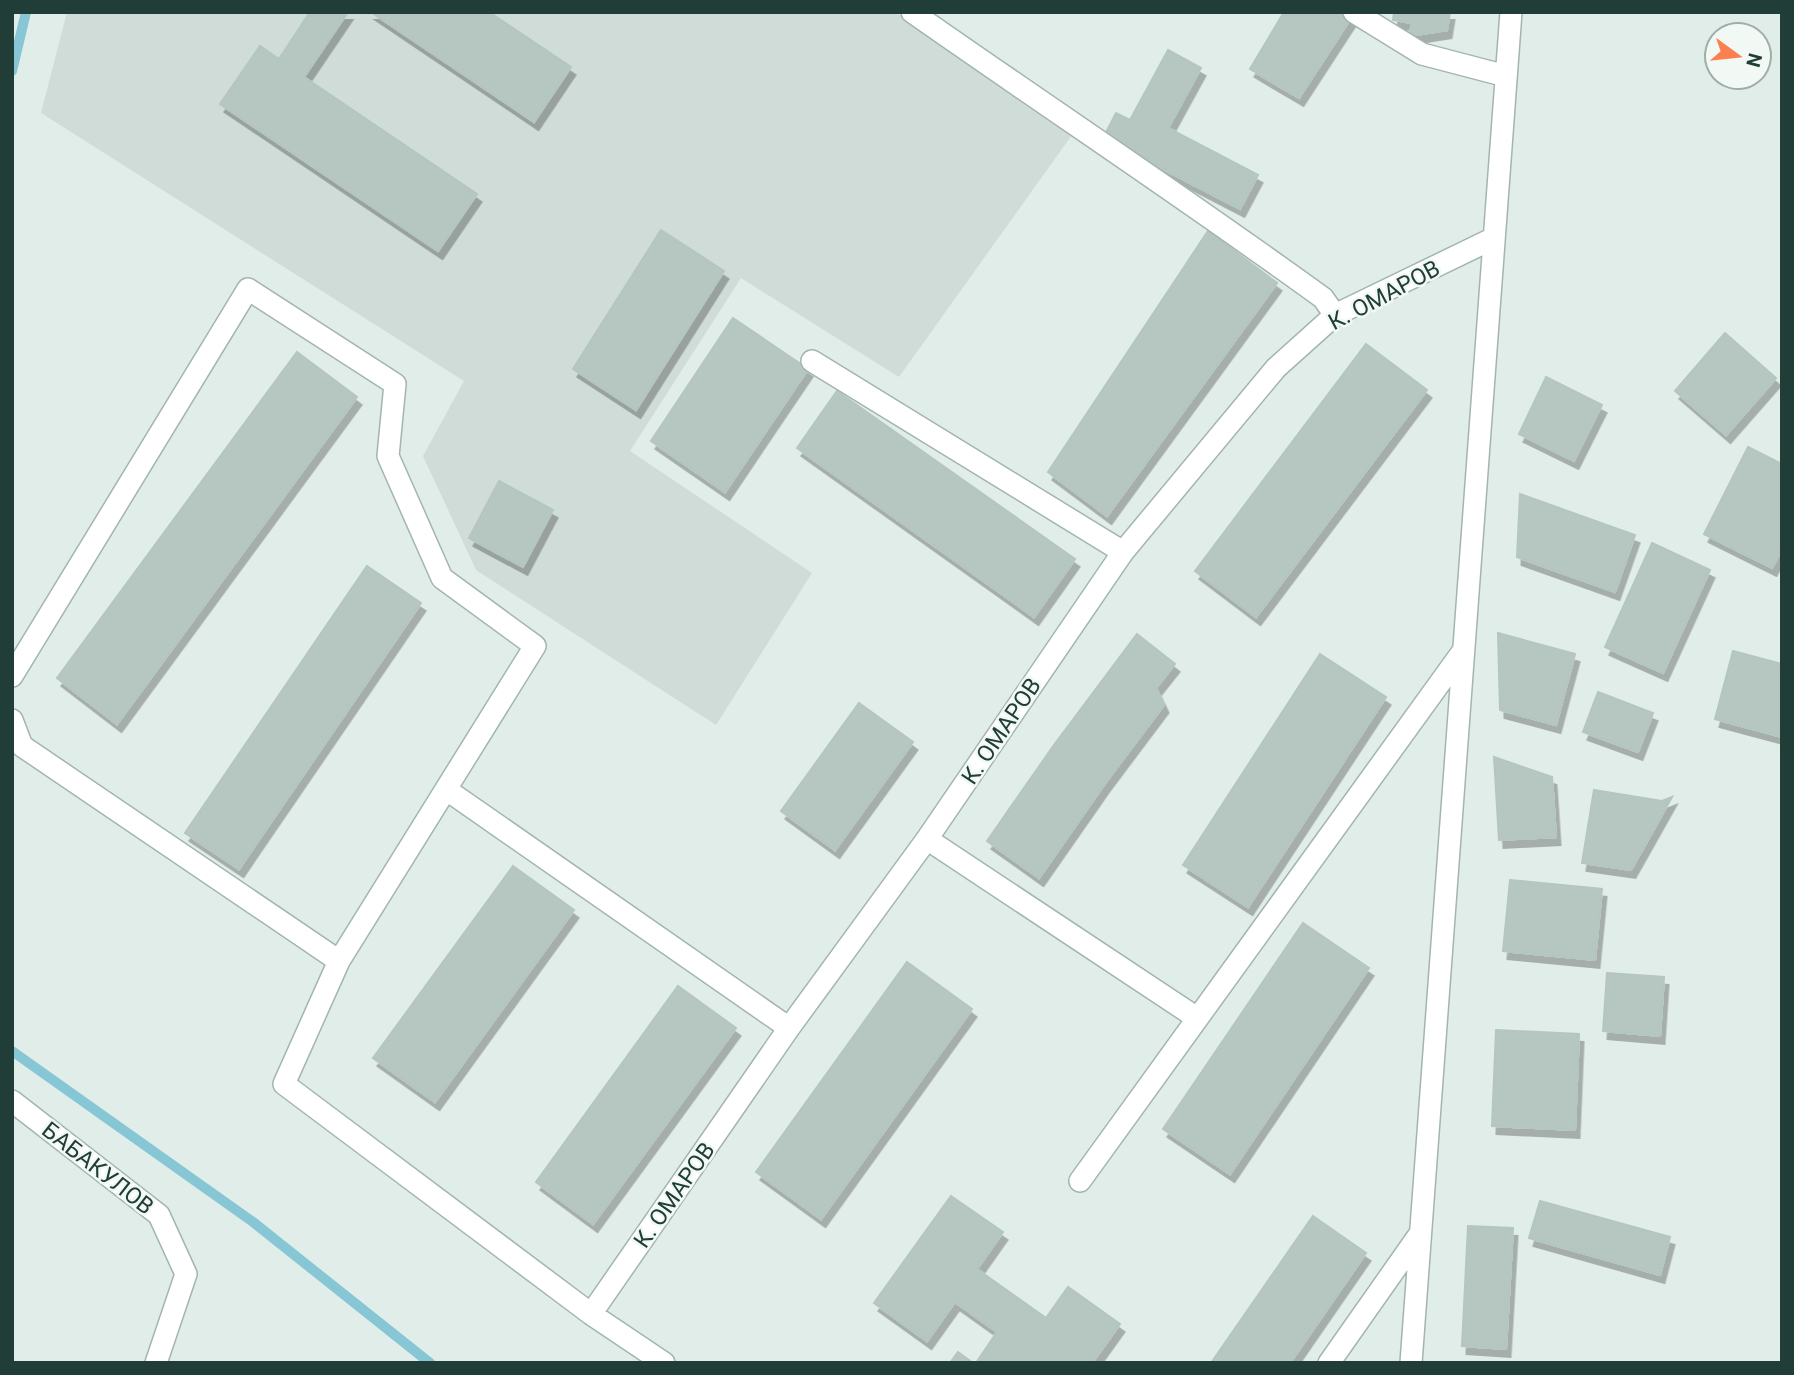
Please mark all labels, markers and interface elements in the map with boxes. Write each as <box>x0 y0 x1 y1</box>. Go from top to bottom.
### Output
north arrow <box>1703 21 1773 91</box>
text: N <box>1741 51 1767 70</box>
street label: К. ОМАРОВ <box>1324 255 1445 336</box>
street label: К. ОМАРОВ <box>956 673 1047 790</box>
street label: БАБАКУЛОВ <box>37 1116 159 1220</box>
street label: К. ОМАРОВ <box>628 1137 721 1253</box>

